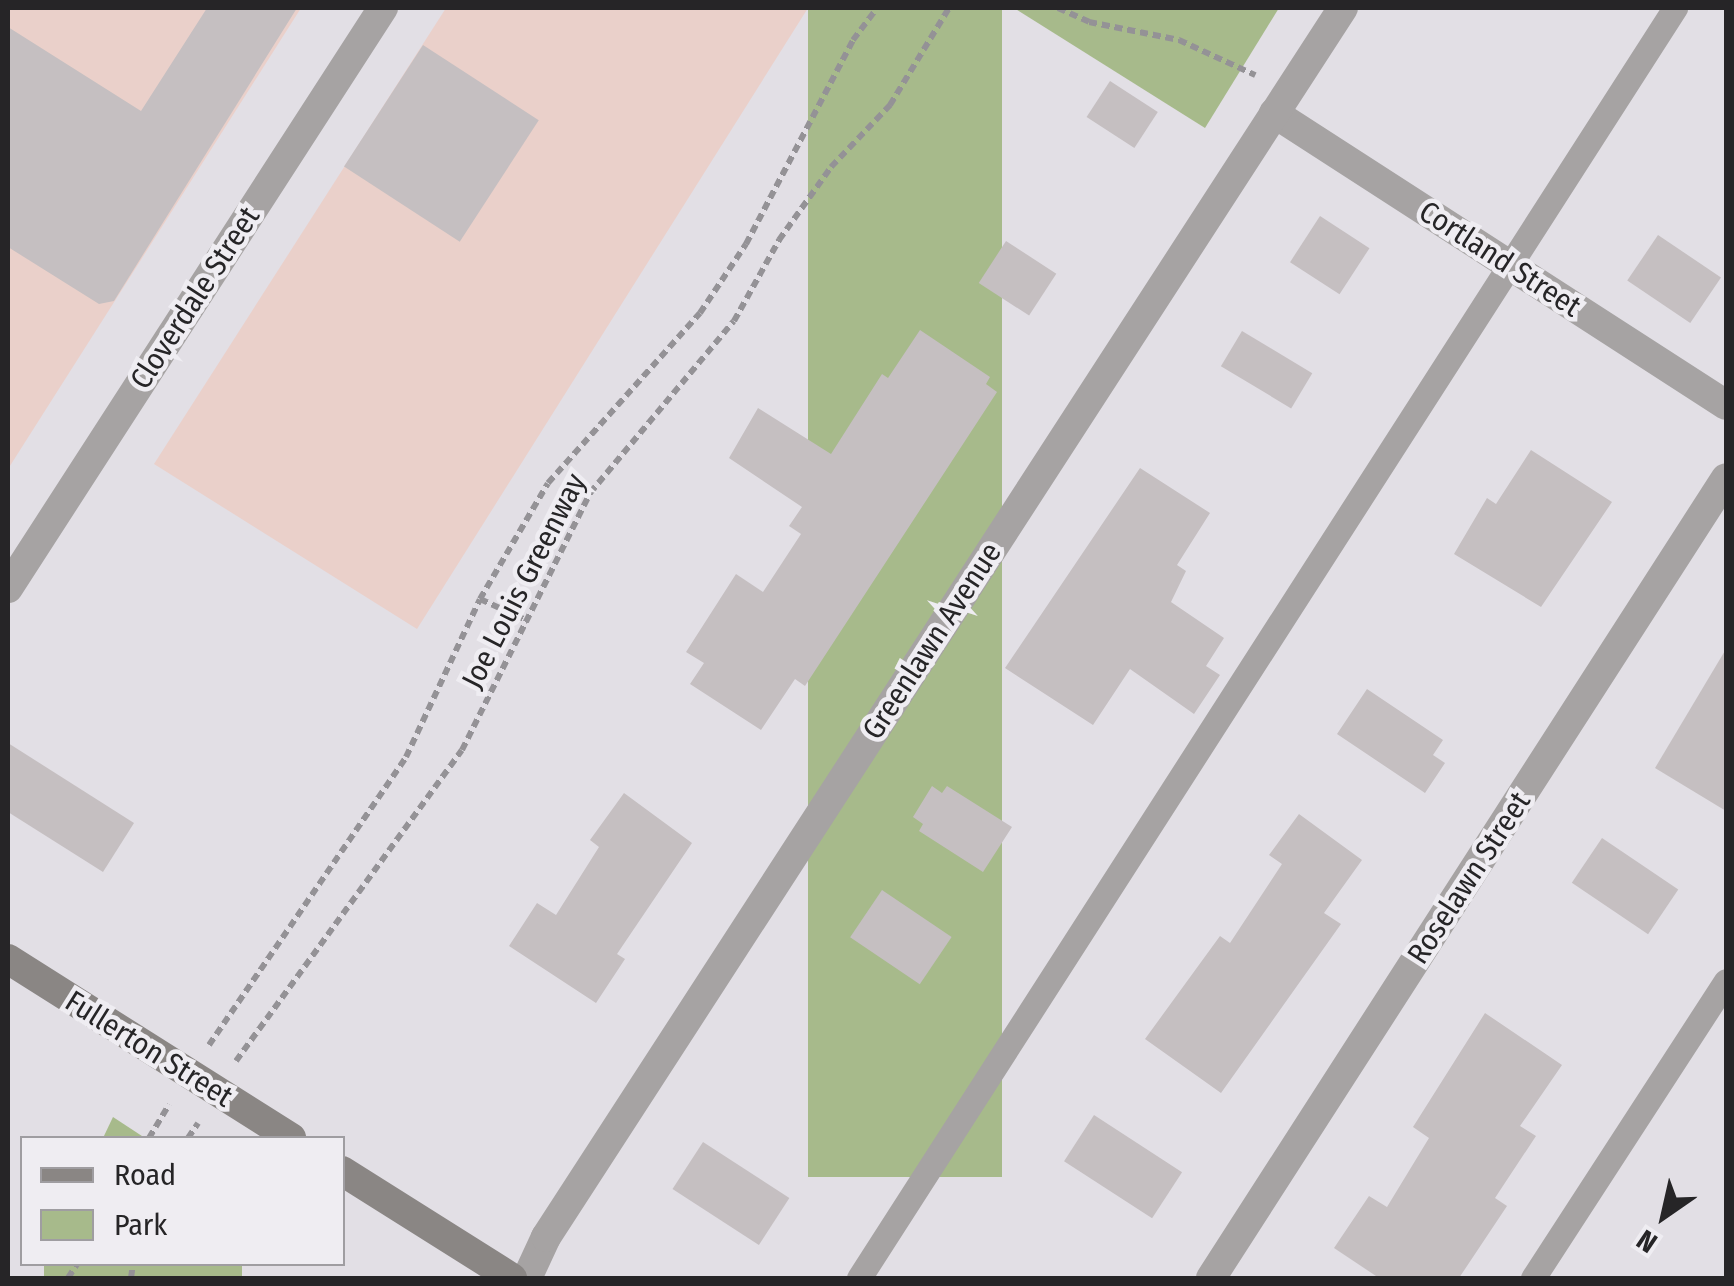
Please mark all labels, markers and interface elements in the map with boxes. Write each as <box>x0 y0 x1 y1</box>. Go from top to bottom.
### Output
street label: Cortland Street <box>1412 193 1588 325</box>
street label: Cloverdale Street <box>123 200 267 396</box>
street label: Joe Louis Greenway <box>454 467 594 695</box>
street label: Greenlawn Avenue <box>855 536 1009 746</box>
street label: Roselawn Street <box>1400 785 1538 971</box>
street label: Fullerton Street <box>59 983 239 1115</box>
legend <box>20 1136 345 1266</box>
text: Road <box>114 1157 176 1193</box>
north arrow <box>1614 1166 1714 1266</box>
text: Park <box>114 1207 167 1243</box>
text: N <box>1631 1223 1663 1260</box>

